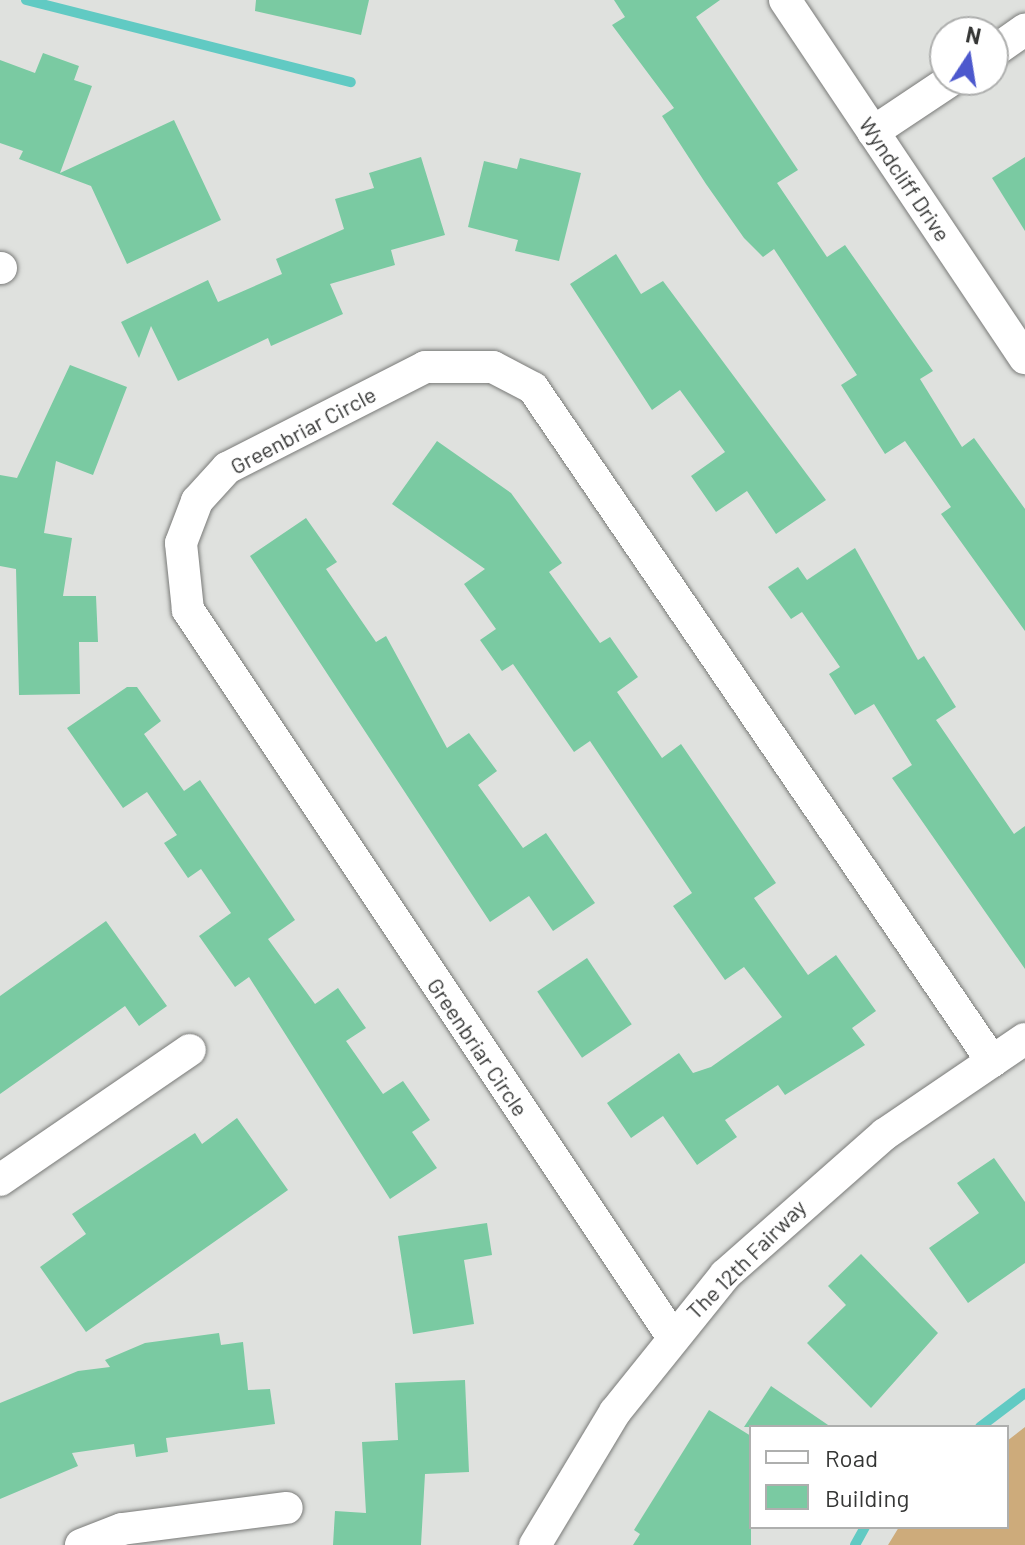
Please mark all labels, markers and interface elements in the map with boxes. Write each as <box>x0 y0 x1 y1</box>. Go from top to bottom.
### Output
north arrow <box>929 16 1009 96</box>
text: N <box>964 20 983 49</box>
street label: Wyndcliff Drive <box>854 112 956 246</box>
street label: Greenbriar Circle <box>226 381 380 479</box>
street label: Greenbriar Circle <box>422 973 534 1121</box>
street label: The 12th Fairway <box>681 1194 811 1324</box>
legend <box>749 1425 1009 1529</box>
text: Road <box>825 1443 878 1472</box>
text: Building <box>825 1483 909 1512</box>

